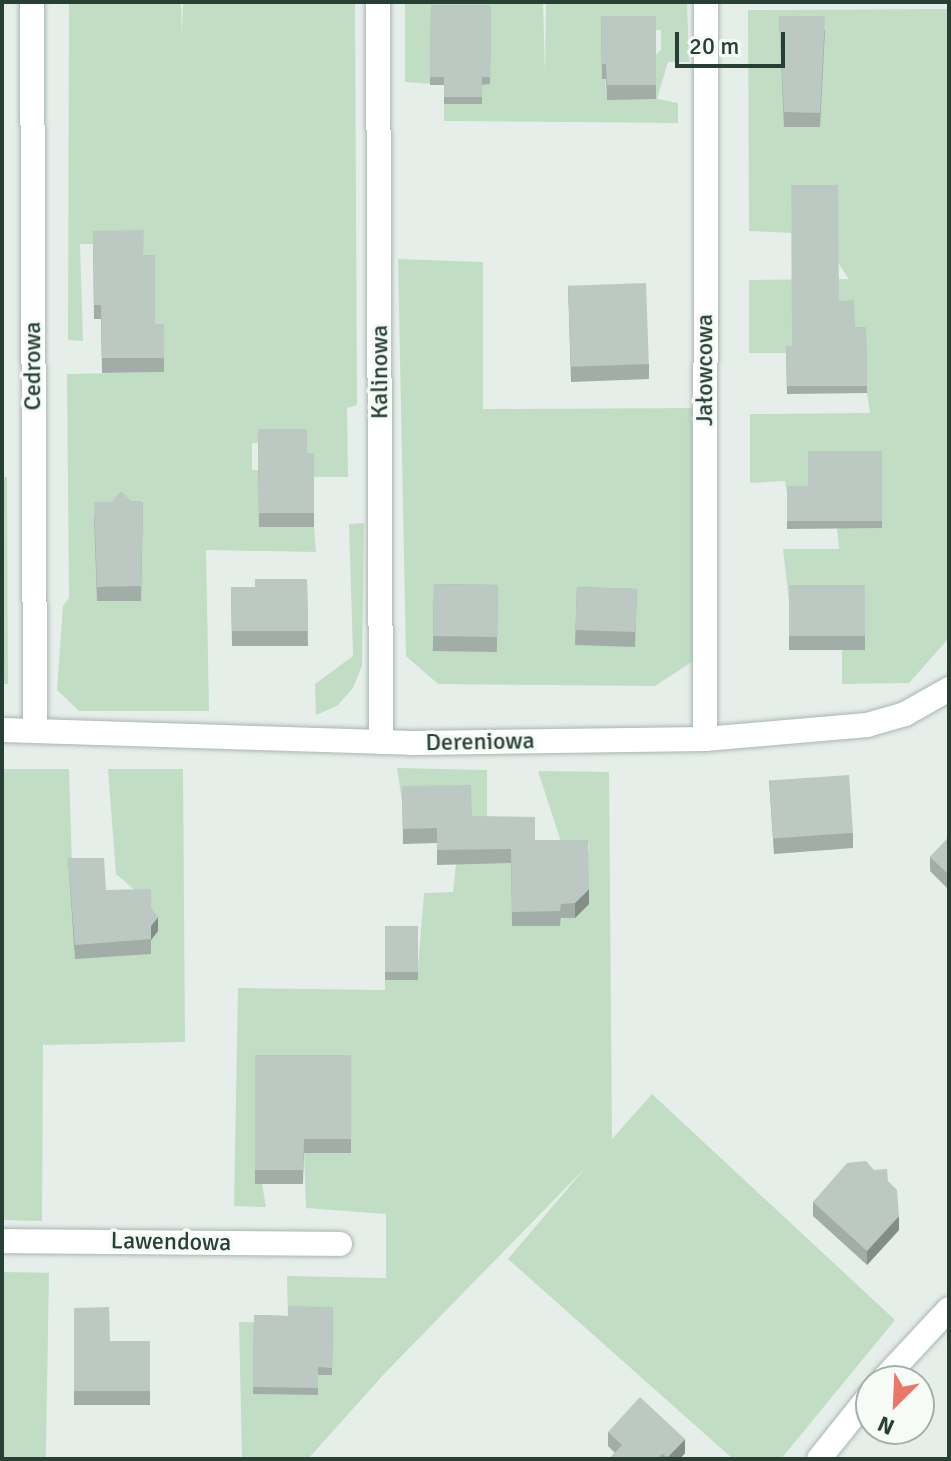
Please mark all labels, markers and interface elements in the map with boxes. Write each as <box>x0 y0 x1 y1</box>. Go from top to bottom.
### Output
scale bar <box>679 16 789 66</box>
text: 20 m <box>689 31 739 61</box>
street label: Jałowcowa <box>691 314 719 426</box>
street label: Cedrowa <box>19 322 47 410</box>
street label: Kalinowa <box>366 325 394 419</box>
street label: Dereniowa <box>425 727 535 757</box>
street label: Lawendowa <box>110 1227 232 1257</box>
north arrow <box>855 1365 935 1445</box>
text: N <box>873 1410 898 1441</box>

